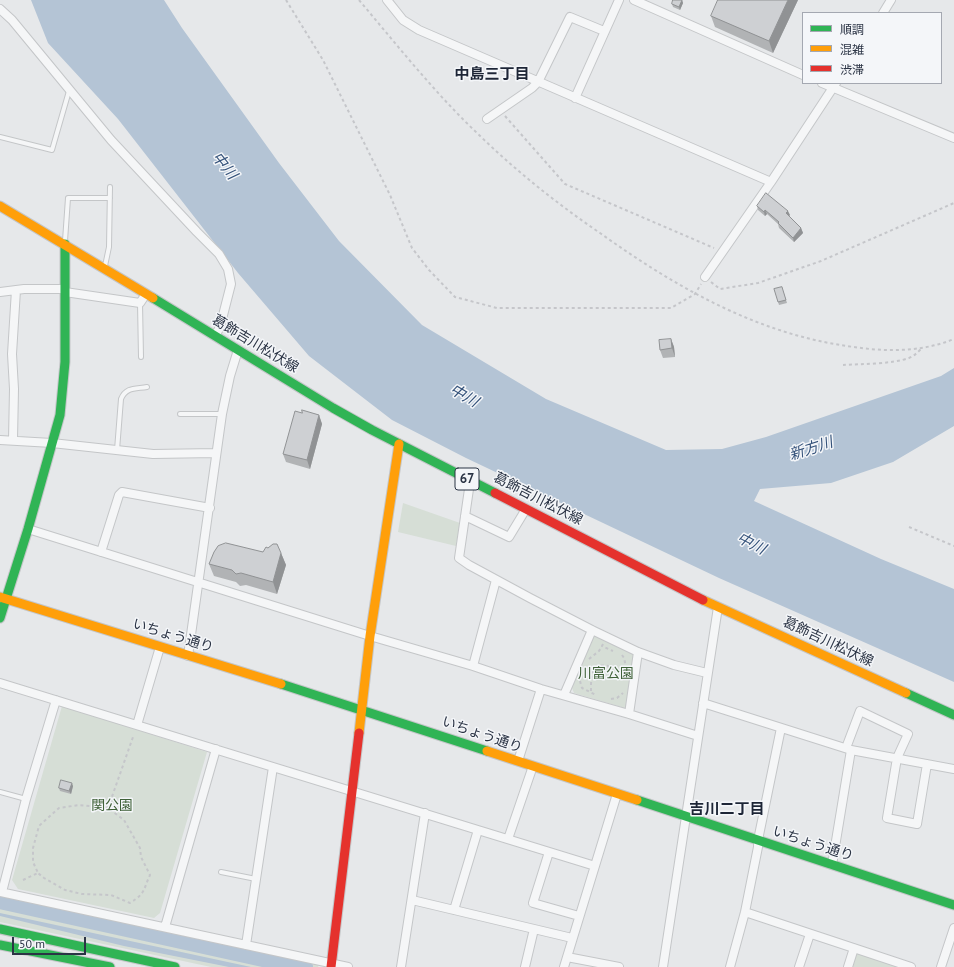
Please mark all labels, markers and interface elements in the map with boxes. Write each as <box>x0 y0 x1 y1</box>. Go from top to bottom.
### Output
legend <box>802 12 942 84</box>
text: 順調 <box>840 22 864 37</box>
text: 混雑 <box>840 42 864 57</box>
text: 渋滞 <box>840 62 864 77</box>
district label: 中島三丁目 <box>455 66 529 84</box>
water label: 中川 <box>208 149 240 183</box>
street label: 葛飾吉川松伏線 <box>209 312 301 376</box>
water label: 中川 <box>447 381 481 411</box>
water label: 新方川 <box>787 433 835 465</box>
road number: 67 <box>455 468 479 490</box>
street label: 葛飾吉川松伏線 <box>491 469 585 529</box>
water label: 中川 <box>734 529 768 559</box>
street label: 葛飾吉川松伏線 <box>780 614 876 670</box>
street label: いちょう通り <box>130 616 216 656</box>
park label: 川富公園 <box>578 666 634 682</box>
street label: いちょう通り <box>440 713 524 757</box>
park label: 関公園 <box>91 798 133 814</box>
district label: 吉川二丁目 <box>690 801 764 819</box>
street label: いちょう通り <box>770 823 856 865</box>
scale bar <box>14 929 88 955</box>
text: 50 m <box>19 936 45 951</box>

